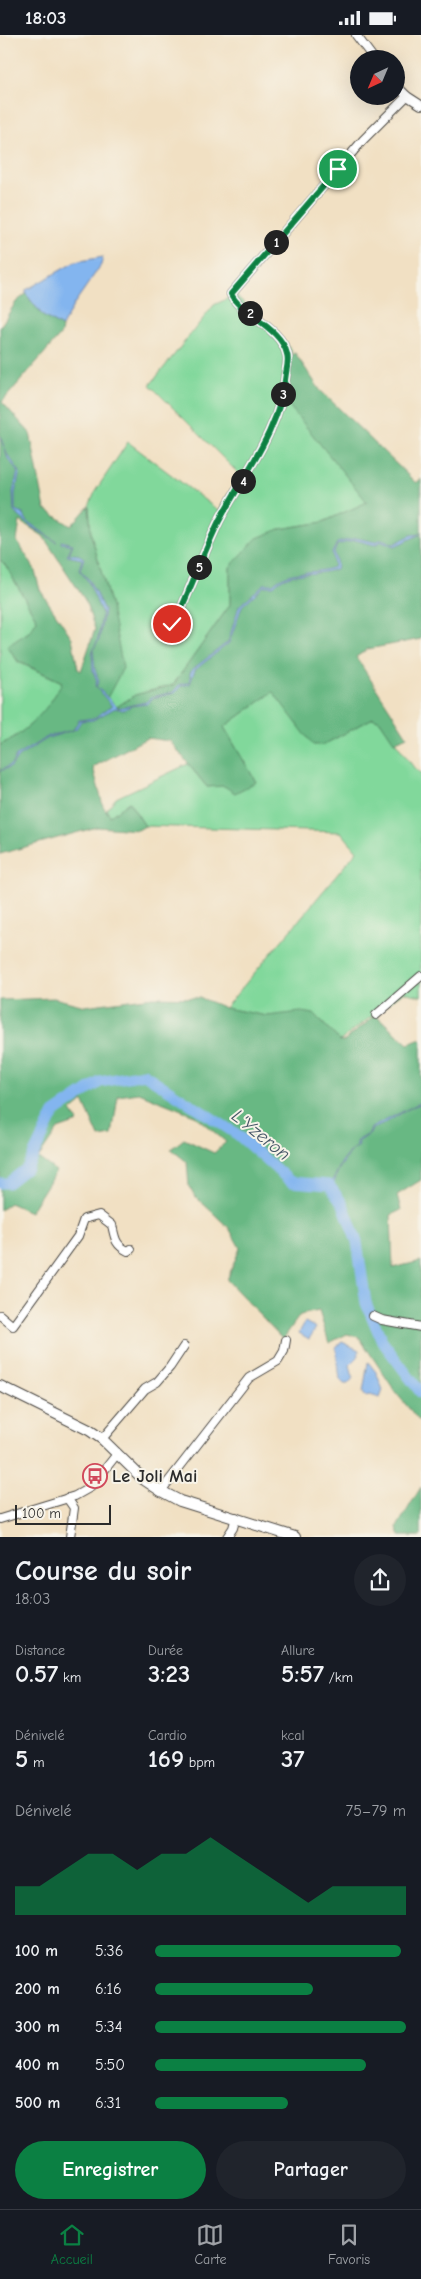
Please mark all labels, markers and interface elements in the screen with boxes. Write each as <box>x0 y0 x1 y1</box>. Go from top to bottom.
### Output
text: 18:03 <box>25 7 66 29</box>
north arrow <box>350 50 405 105</box>
map controls <box>350 50 405 105</box>
pin <box>317 148 359 190</box>
icon: arrive <box>324 155 352 183</box>
pin: 1 <box>264 229 288 255</box>
text: 1 <box>274 234 279 251</box>
pin: 2 <box>238 301 262 325</box>
text: 2 <box>247 305 254 322</box>
pin: 3 <box>270 381 296 407</box>
text: 3 <box>280 386 287 403</box>
pin: 4 <box>230 469 256 493</box>
text: 4 <box>240 473 247 490</box>
pin: 5 <box>186 555 212 579</box>
text: 5 <box>196 559 203 576</box>
pin <box>151 603 193 645</box>
icon: check <box>158 610 186 638</box>
water label: L'Yzeron <box>227 1105 295 1165</box>
bus stop icon: Le Joli Mai <box>82 1463 108 1489</box>
place label: Le Joli Mai <box>112 1466 197 1487</box>
scale bar <box>15 1501 111 1525</box>
text: 100 m <box>22 1505 61 1522</box>
button: share <box>354 1554 406 1606</box>
text: Course du soir <box>15 1555 191 1587</box>
text: 18:03 <box>15 1590 50 1608</box>
text: Distance <box>15 1642 65 1659</box>
text: Durée <box>148 1642 183 1659</box>
text: Allure <box>281 1642 315 1659</box>
text: 0.57 <box>15 1659 58 1688</box>
text: 3:23 <box>148 1659 190 1688</box>
text: 5:57 <box>281 1659 324 1688</box>
text: km <box>58 1669 81 1686</box>
text: /km <box>324 1669 353 1686</box>
text: Dénivelé <box>15 1727 64 1744</box>
text: Cardio <box>148 1727 187 1744</box>
text: kcal <box>281 1727 305 1744</box>
text: 5 <box>15 1744 28 1773</box>
text: 169 <box>148 1744 184 1773</box>
text: 37 <box>281 1744 305 1773</box>
text: m <box>28 1754 45 1771</box>
text: bpm <box>184 1754 215 1771</box>
text: Dénivelé <box>15 1802 71 1820</box>
text: 75–79 m <box>346 1802 406 1820</box>
text: 100 m <box>15 1942 58 1960</box>
text: 5:36 <box>95 1942 123 1960</box>
text: 200 m <box>15 1980 60 1998</box>
text: 6:16 <box>95 1980 122 1998</box>
text: 300 m <box>15 2018 60 2036</box>
text: 5:34 <box>95 2018 122 2036</box>
text: 400 m <box>15 2056 59 2074</box>
text: 5:50 <box>95 2056 125 2074</box>
text: 500 m <box>15 2094 60 2112</box>
text: 6:31 <box>95 2094 121 2112</box>
button: Enregistrer <box>15 2141 206 2199</box>
button: Partager <box>216 2141 406 2199</box>
tab: Accueil <box>51 2221 93 2268</box>
tab: Carte <box>194 2221 226 2268</box>
tab: Favoris <box>328 2221 370 2268</box>

